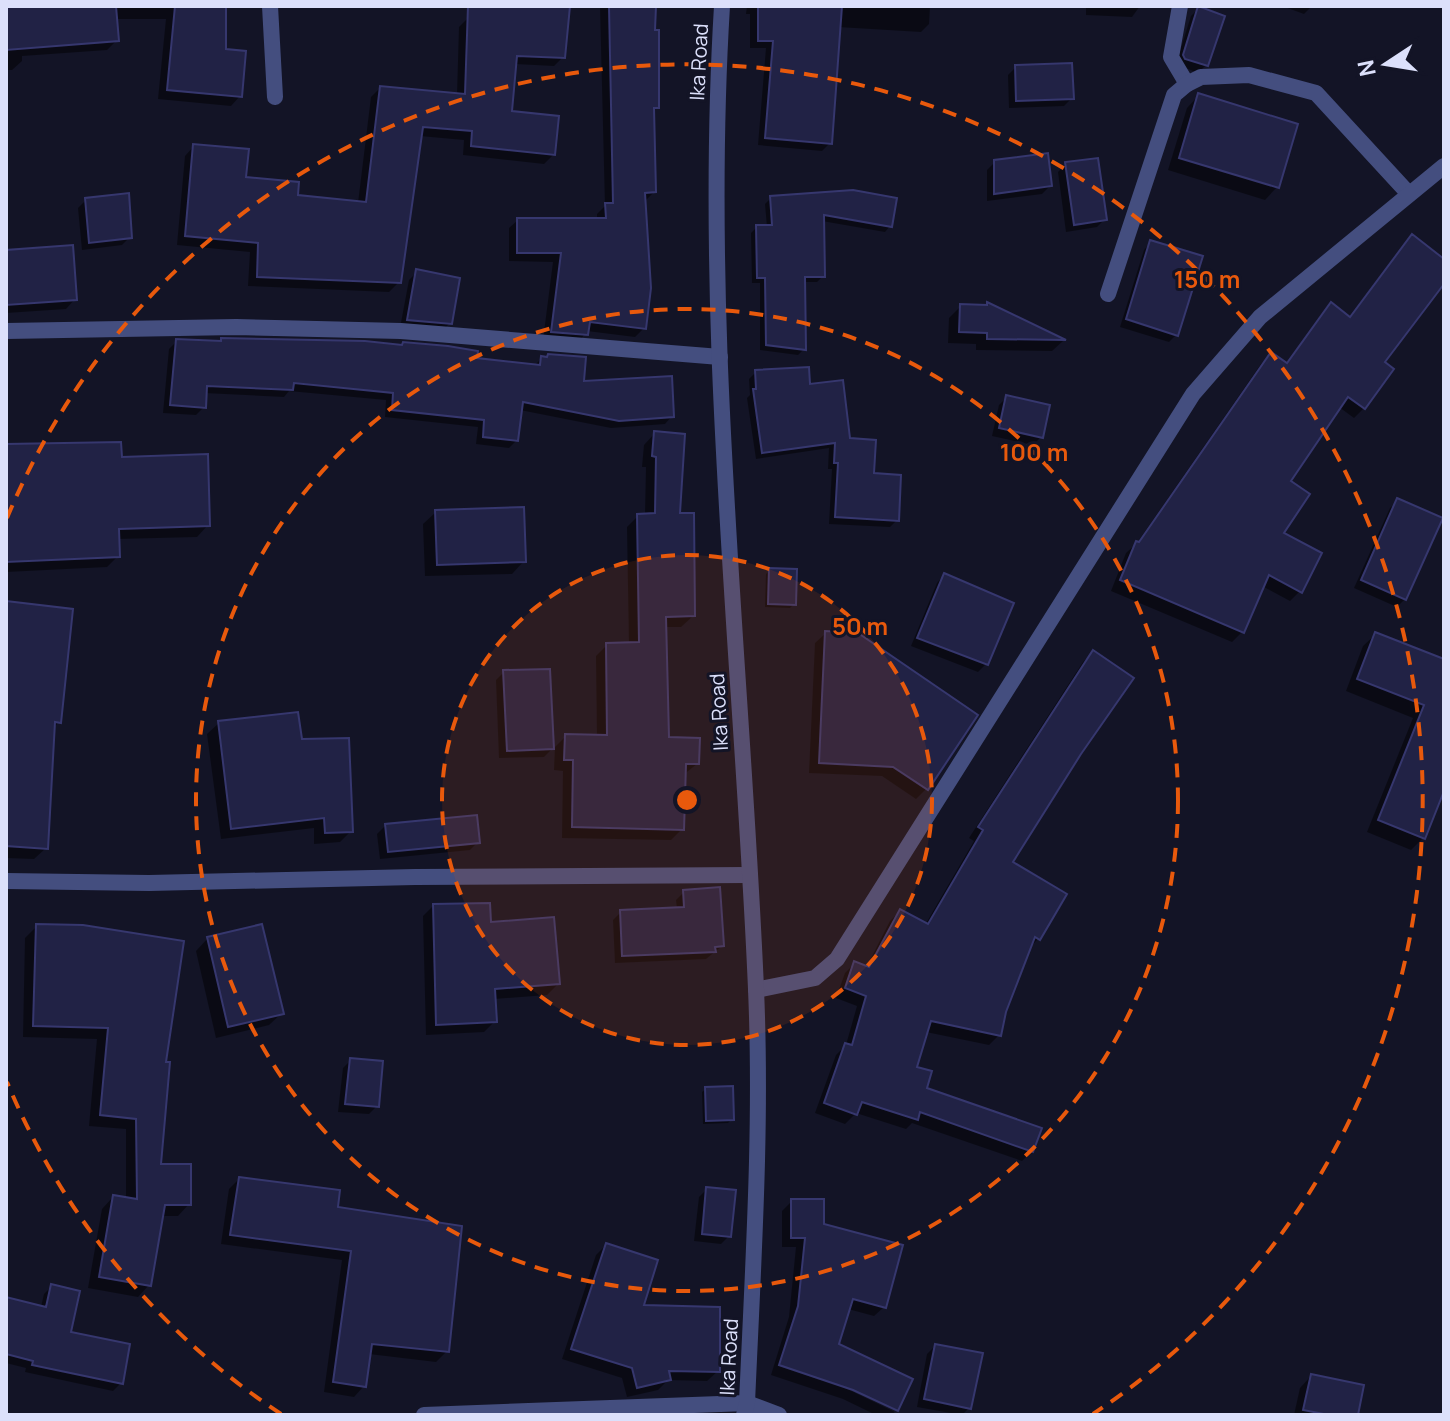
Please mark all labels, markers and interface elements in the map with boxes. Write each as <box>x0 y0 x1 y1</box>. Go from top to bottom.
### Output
street label: Ika Road <box>683 23 714 101</box>
north arrow <box>1346 24 1426 104</box>
text: N <box>1350 57 1383 79</box>
text: 150 m <box>1174 262 1240 295</box>
text: 100 m <box>1000 435 1068 468</box>
text: 50 m <box>832 609 888 642</box>
street label: Ika Road <box>703 673 734 751</box>
centre of rings <box>673 786 701 814</box>
street label: Ika Road <box>713 1318 744 1396</box>

